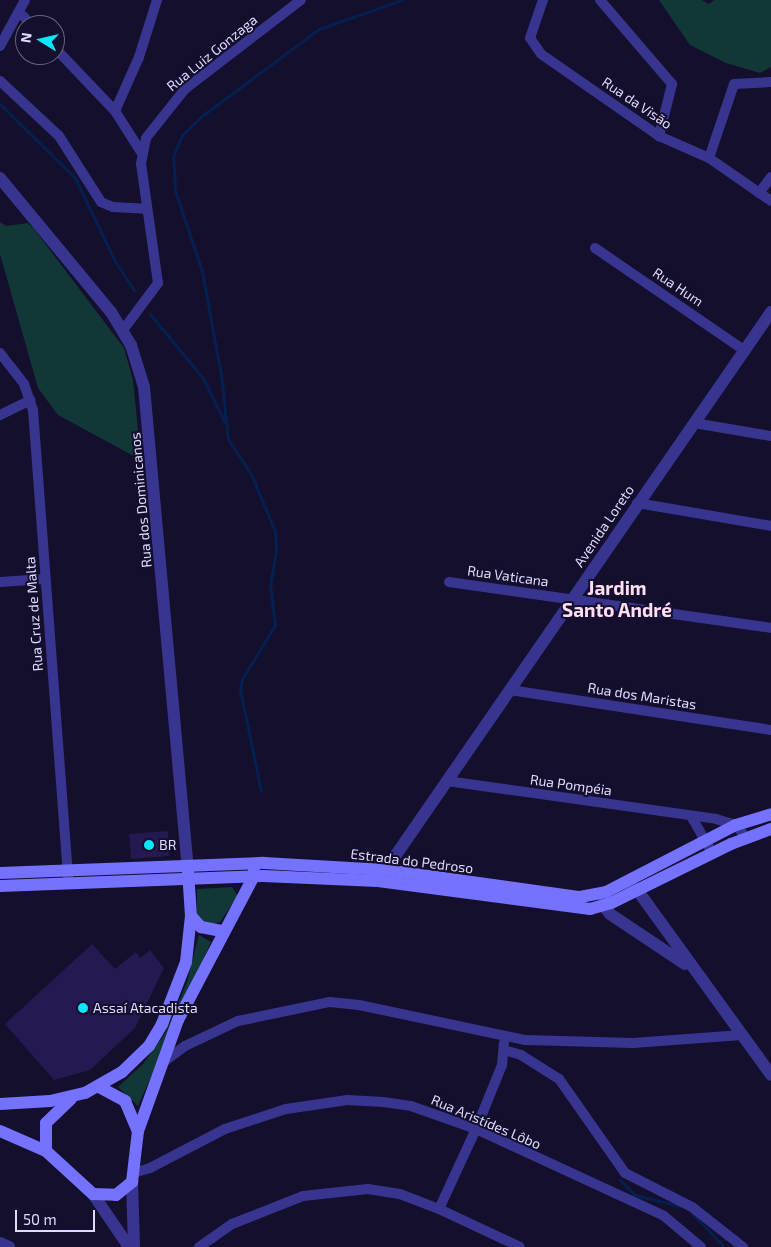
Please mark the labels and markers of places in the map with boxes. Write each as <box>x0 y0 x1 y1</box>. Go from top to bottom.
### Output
place label: BR <box>159 837 176 853</box>
marker: BR <box>143 839 155 851</box>
place label: Assaí Atacadista <box>93 1000 198 1016</box>
marker: Assaí Atacadista <box>77 1002 89 1014</box>

